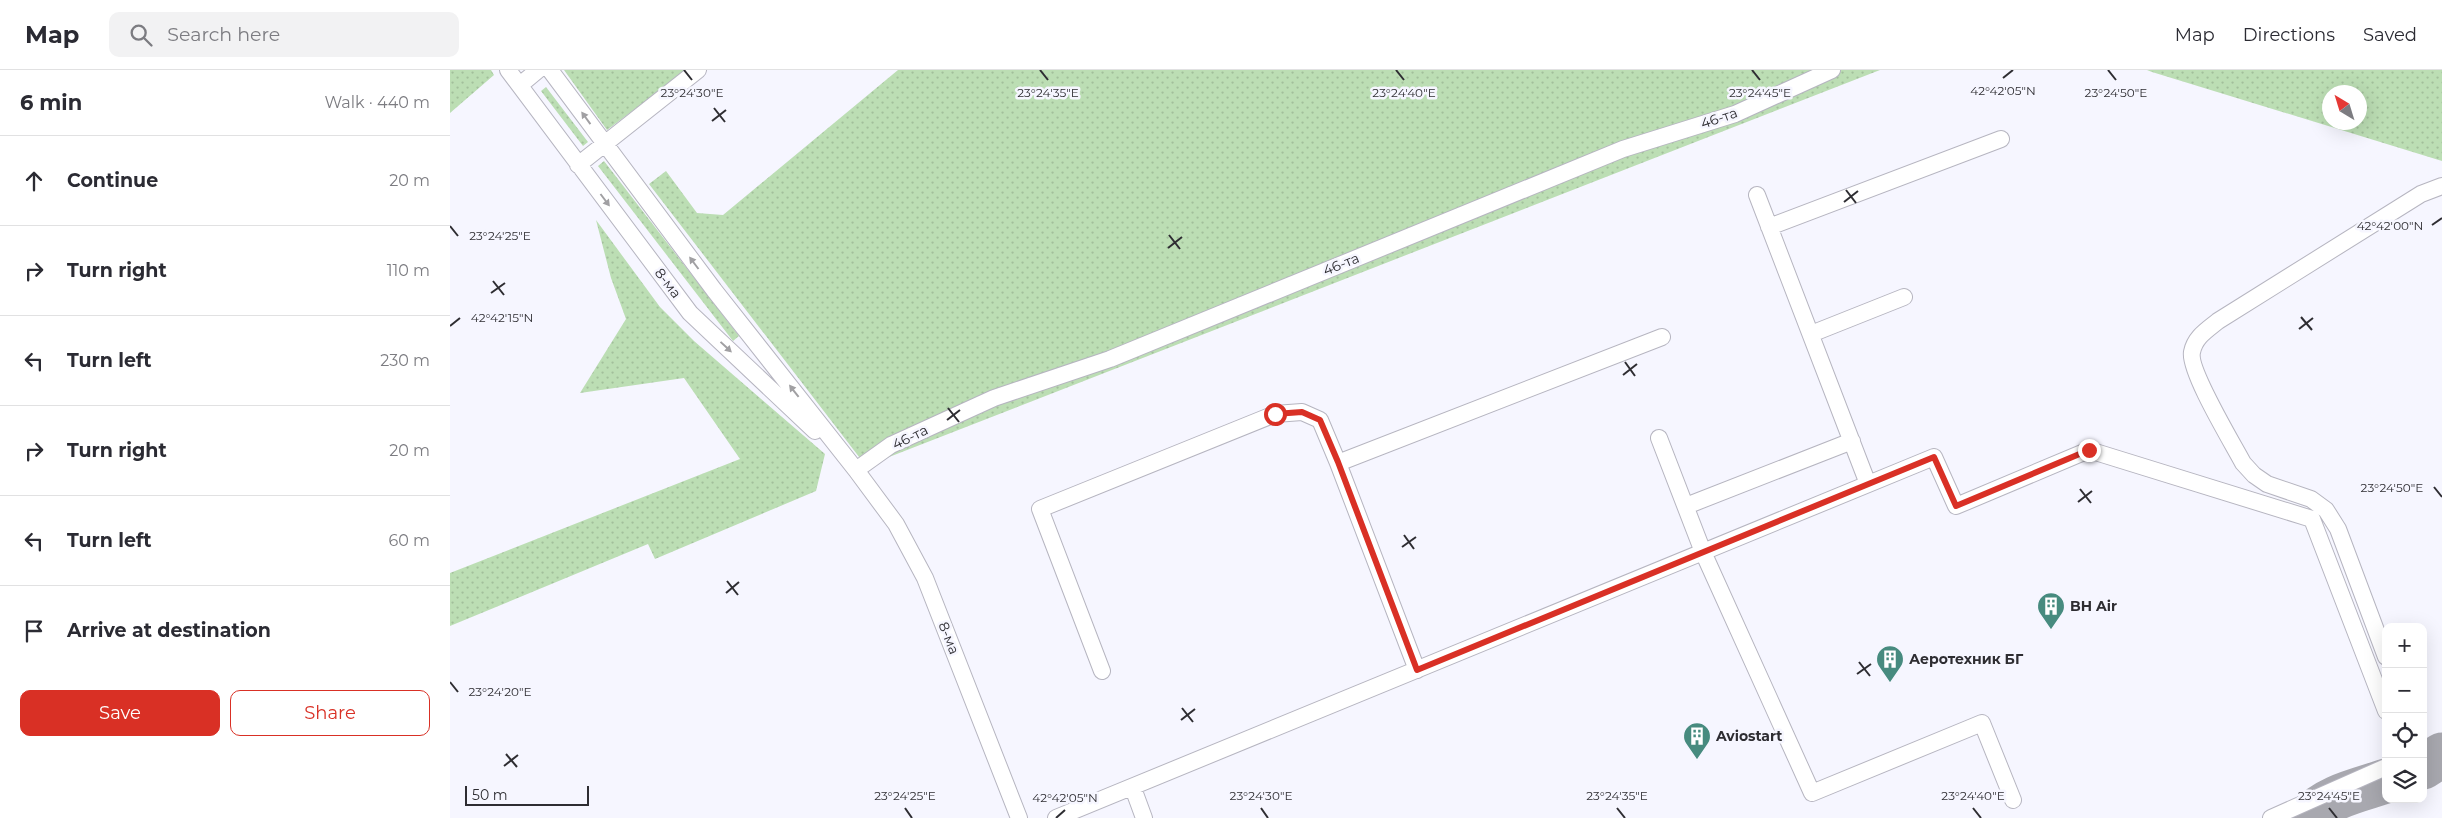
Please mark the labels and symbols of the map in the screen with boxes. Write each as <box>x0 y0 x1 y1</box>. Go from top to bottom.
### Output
text: 42°42'05"N <box>1970 83 2036 98</box>
text: 23°24'30"E <box>661 85 723 100</box>
text: 23°24'35"E <box>1017 85 1079 100</box>
text: 23°24'40"E <box>1372 85 1436 100</box>
text: 23°24'45"E <box>1729 85 1791 100</box>
text: 23°24'50"E <box>2085 85 2147 100</box>
north arrow <box>2322 85 2367 130</box>
street label: 46-та <box>1698 103 1740 133</box>
one-way arrow <box>581 111 591 125</box>
one-way arrow <box>599 193 610 206</box>
text: 42°42'00"N <box>2357 218 2423 233</box>
text: 23°24'25"E <box>469 228 531 243</box>
street label: 46-та <box>1320 249 1362 279</box>
one-way arrow <box>688 257 699 270</box>
street label: 8-ма <box>651 264 685 302</box>
text: 42°42'15"N <box>471 310 533 325</box>
one-way arrow <box>719 341 731 353</box>
one-way arrow <box>788 385 799 398</box>
route start <box>1264 403 1287 426</box>
street label: 46-та <box>889 421 931 453</box>
route end <box>2078 439 2101 462</box>
text: 23°24'50"E <box>2361 480 2423 495</box>
building icon: BH Air <box>2036 591 2066 630</box>
place label: BH Air <box>2070 597 2117 615</box>
street label: 8-ма <box>935 619 963 657</box>
building icon: Аеротехник БГ <box>1875 644 1905 683</box>
place label: Аеротехник БГ <box>1909 650 2024 668</box>
text: 23°24'20"E <box>469 684 531 699</box>
building icon: Aviostart <box>1682 721 1712 760</box>
place label: Aviostart <box>1715 727 1782 745</box>
scale bar <box>465 783 589 806</box>
text: 23°24'25"E <box>874 788 936 803</box>
text: 23°24'30"E <box>1230 788 1292 803</box>
text: 23°24'35"E <box>1586 788 1648 803</box>
text: 23°24'40"E <box>1941 788 2005 803</box>
text: 23°24'45"E <box>2298 788 2360 803</box>
text: 42°42'05"N <box>1032 790 1098 805</box>

